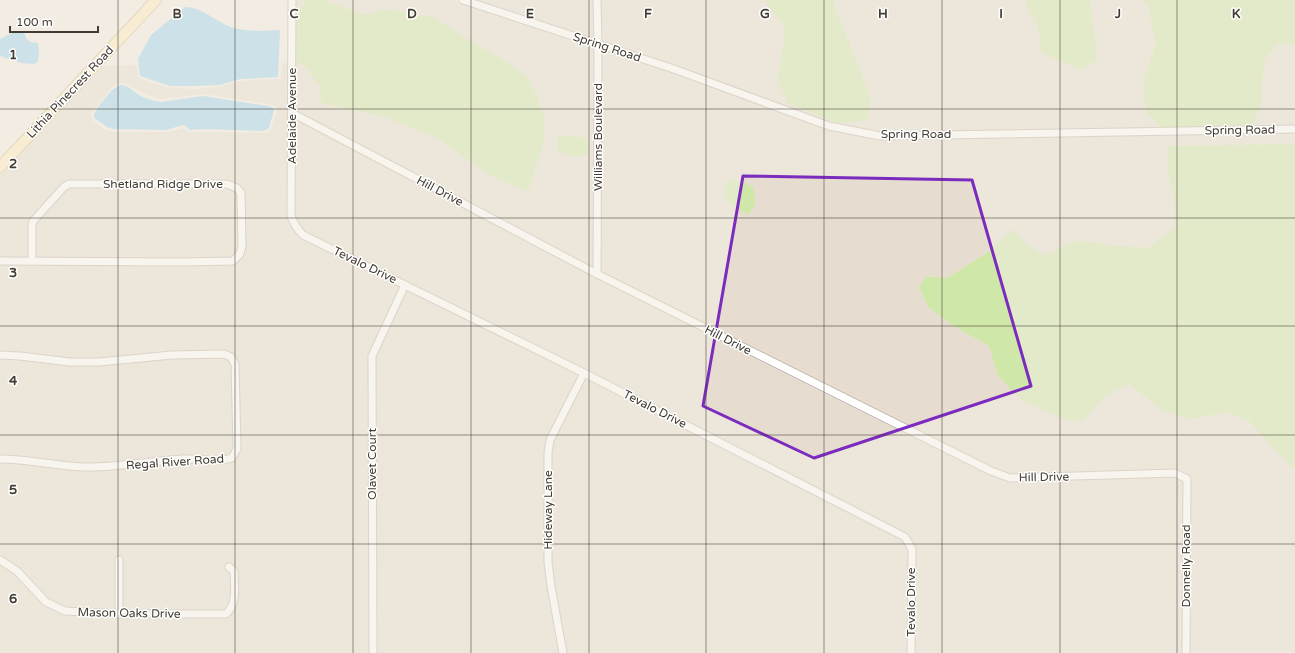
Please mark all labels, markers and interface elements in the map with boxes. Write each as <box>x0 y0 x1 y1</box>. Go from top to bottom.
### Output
text: B <box>172 6 182 22</box>
text: C <box>289 6 299 22</box>
text: D <box>407 6 417 22</box>
text: E <box>526 6 534 22</box>
text: F <box>644 6 652 22</box>
text: G <box>760 6 770 22</box>
text: H <box>878 6 888 22</box>
text: I <box>999 6 1003 22</box>
text: J <box>1114 6 1121 22</box>
text: K <box>1232 6 1241 22</box>
scale bar <box>10 8 98 34</box>
text: 100 m <box>16 15 53 29</box>
street label: Spring Road <box>571 29 643 65</box>
street label: Lithia Pinecrest Road <box>24 43 116 141</box>
text: 1 <box>9 47 17 63</box>
street label: Adelaide Avenue <box>285 68 299 164</box>
street label: Williams Boulevard <box>591 83 605 191</box>
street label: Spring Road <box>1205 122 1275 138</box>
street label: Spring Road <box>881 127 951 141</box>
text: 2 <box>9 156 17 172</box>
street label: Hill Drive <box>414 173 466 209</box>
street label: Shetland Ridge Drive <box>103 177 223 191</box>
street label: Tevalo Drive <box>331 244 399 287</box>
text: 3 <box>9 265 17 281</box>
street label: Hill Drive <box>702 322 754 358</box>
text: 4 <box>9 373 18 389</box>
street label: Tevalo Drive <box>621 387 689 431</box>
street label: Olavet Court <box>365 428 379 500</box>
street label: Regal River Road <box>126 452 224 472</box>
street label: Hideway Lane <box>541 470 555 550</box>
street label: Hill Drive <box>1019 470 1070 484</box>
text: 5 <box>9 482 17 498</box>
street label: Donnelly Road <box>1179 524 1193 608</box>
street label: Tevalo Drive <box>904 567 918 637</box>
text: 6 <box>9 591 17 607</box>
street label: Mason Oaks Drive <box>77 605 181 621</box>

